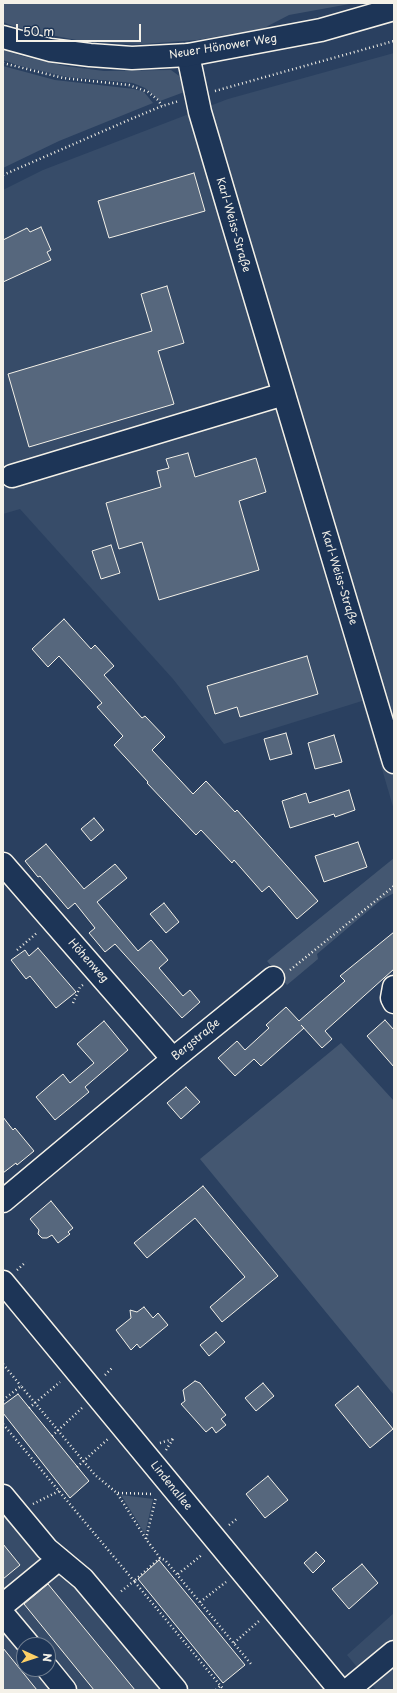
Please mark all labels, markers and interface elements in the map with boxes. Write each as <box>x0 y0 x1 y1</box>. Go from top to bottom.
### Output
scale bar <box>18 16 143 42</box>
text: 50 m <box>23 22 54 40</box>
street label: Neuer Hönower Weg <box>168 32 278 62</box>
street label: Karl-Weiss-Straße <box>213 176 253 274</box>
street label: Karl-Weiss-Straße <box>318 529 360 627</box>
street label: Höhenweg <box>65 936 111 986</box>
street label: Bergstraße <box>169 1016 223 1064</box>
street label: Lindenallee <box>147 1459 195 1513</box>
north arrow <box>16 1637 56 1677</box>
text: N <box>39 1653 56 1662</box>

